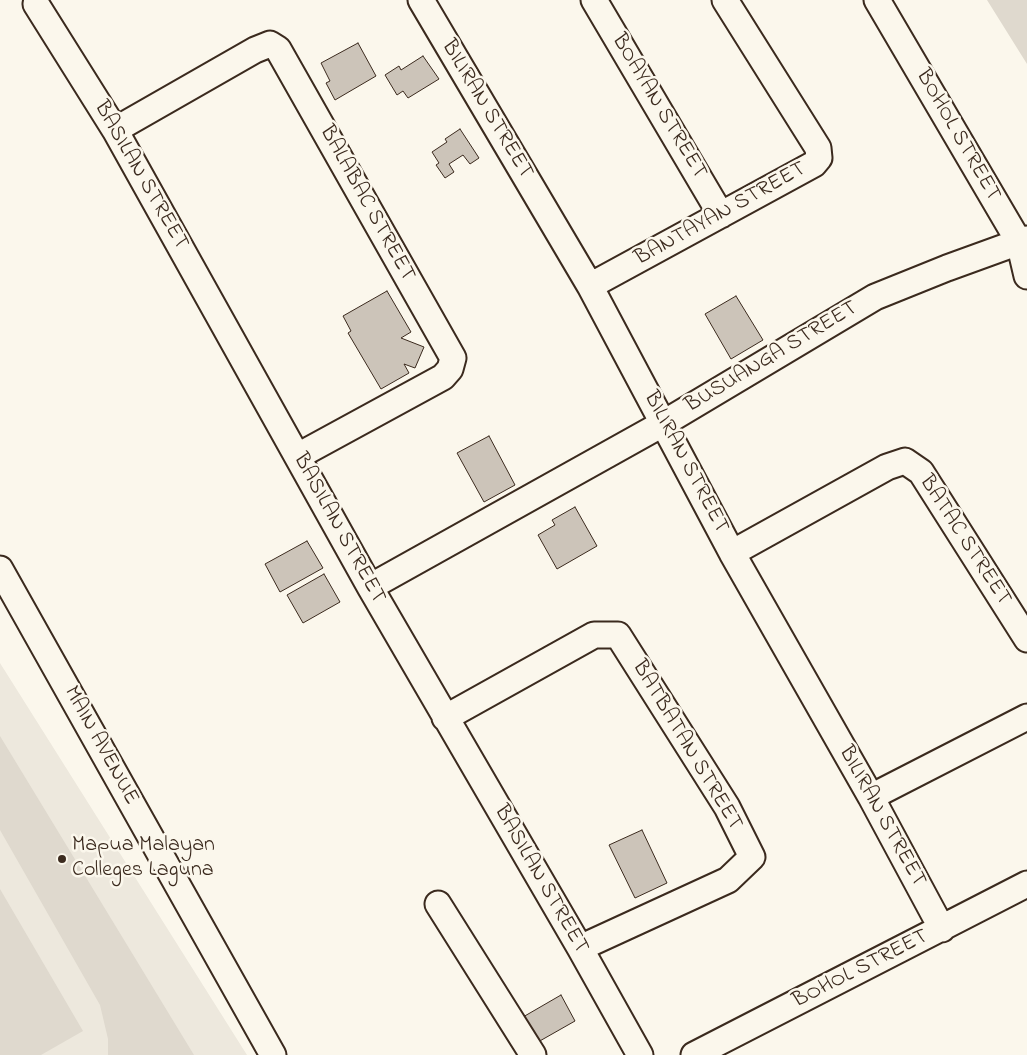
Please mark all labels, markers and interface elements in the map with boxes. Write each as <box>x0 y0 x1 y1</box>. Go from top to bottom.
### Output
street label: BOAYAN STREET <box>604 29 712 185</box>
street label: BILIRAN STREET <box>434 36 538 184</box>
street label: BOHOL STREET <box>908 65 1006 207</box>
street label: BASILAN STREET <box>87 97 193 255</box>
street label: BALABAC STREET <box>312 121 420 287</box>
street label: BANTAYAN STREET <box>631 157 811 273</box>
street label: BUSUANGA STREET <box>681 296 863 420</box>
street label: BILIRAN STREET <box>636 387 734 539</box>
street label: BASILAN STREET <box>286 449 390 609</box>
street label: BATAC STREET <box>912 471 1016 611</box>
street label: BATBATAN STREET <box>625 656 747 836</box>
street label: MAIN AVENUE <box>57 682 143 810</box>
street label: BILIRAN STREET <box>831 742 931 892</box>
street label: BASILAN STREET <box>487 801 593 959</box>
place label: Mapua Malayan Colleges Laguna <box>72 833 215 884</box>
marker: Mapua Malayan Colleges Laguna <box>56 853 68 865</box>
street label: BOHOL STREET <box>789 925 933 1015</box>

